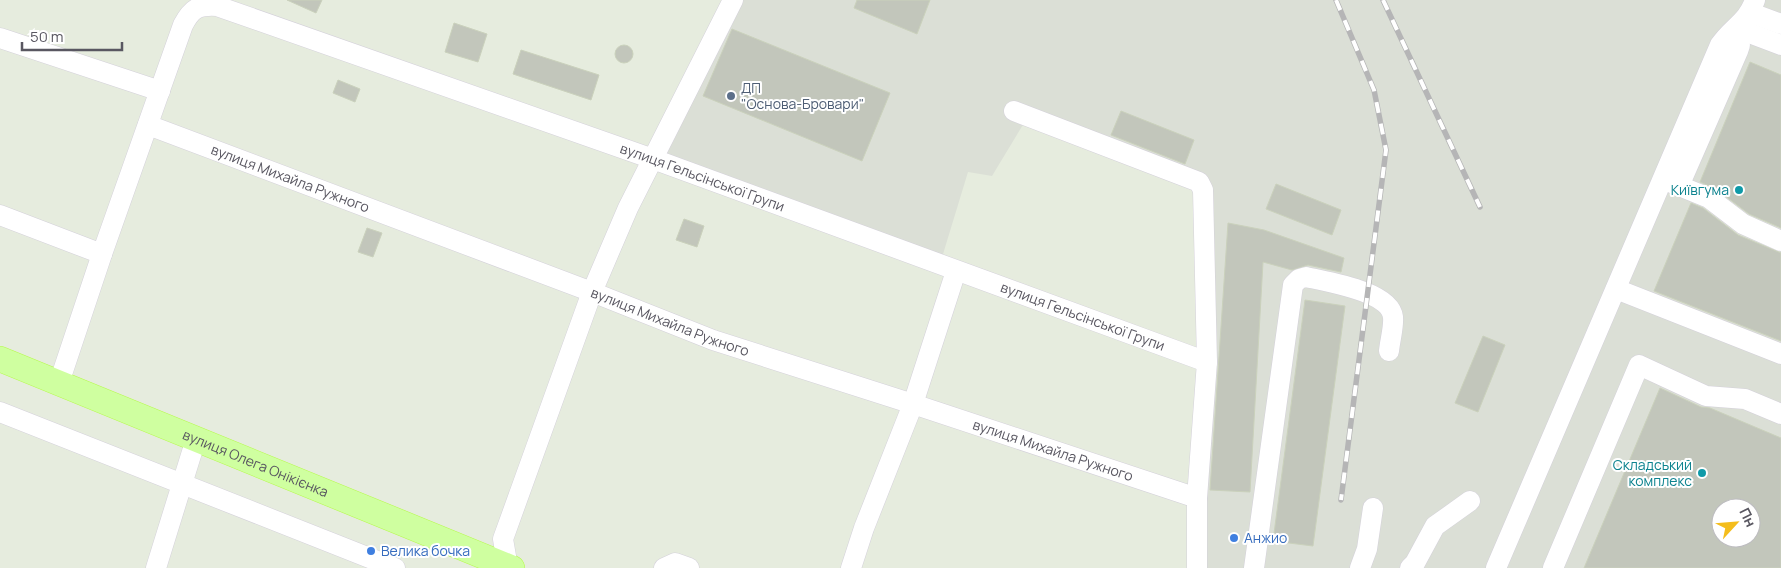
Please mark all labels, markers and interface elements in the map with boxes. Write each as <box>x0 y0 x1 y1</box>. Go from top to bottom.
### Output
scale bar <box>22 20 122 52</box>
text: 50 m <box>30 26 64 47</box>
place label: ДП "Основа-Бровари" <box>741 78 864 113</box>
marker: ДП "Основа-Бровари" <box>725 90 737 102</box>
street label: вулиця Гельсінської Групи <box>618 138 787 215</box>
street label: вулиця Михайла Ружного <box>208 140 372 217</box>
place label: Київгума <box>1671 180 1729 199</box>
marker: Київгума <box>1733 184 1745 196</box>
street label: вулиця Гельсінської Групи <box>998 277 1168 355</box>
street label: вулиця Михайла Ружного <box>588 283 752 360</box>
street label: вулиця Михайла Ружного <box>970 414 1136 485</box>
street label: вулиця Олега Онікієнка <box>180 425 331 501</box>
place label: Складський комплекс <box>1613 455 1692 490</box>
marker: Складський комплекс <box>1696 467 1708 479</box>
north arrow <box>1711 498 1761 548</box>
text: Пн <box>1735 504 1761 530</box>
place label: Анжио <box>1244 528 1287 547</box>
marker: Анжио <box>1228 532 1240 544</box>
place label: Велика бочка <box>381 541 470 560</box>
marker: Велика бочка <box>365 545 377 557</box>

